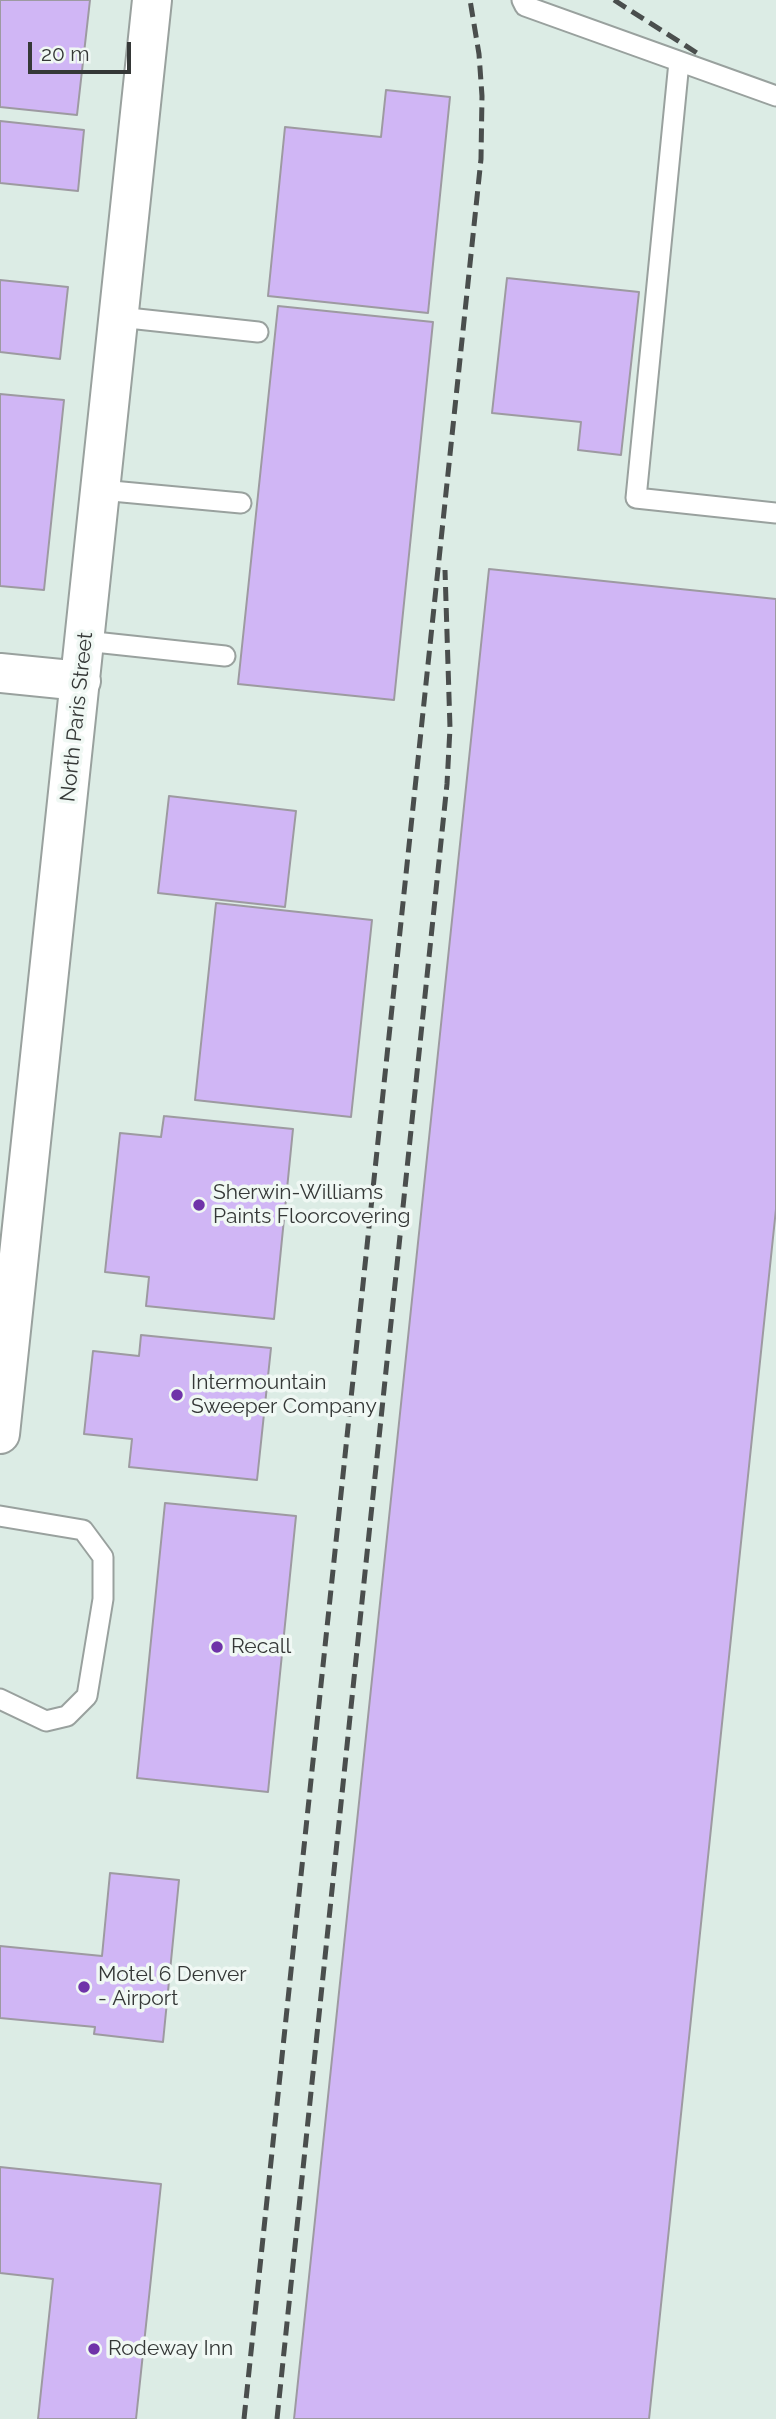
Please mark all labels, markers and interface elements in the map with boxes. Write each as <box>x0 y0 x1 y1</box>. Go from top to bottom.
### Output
scale bar <box>32 28 135 72</box>
text: 20 m <box>41 41 89 66</box>
street label: North Paris Street <box>56 631 98 803</box>
place label: Sherwin-Williams Paints Floorcovering <box>213 1180 411 1230</box>
marker: Sherwin-Williams Paints Floorcovering <box>191 1197 207 1213</box>
place label: Intermountain Sweeper Company <box>191 1370 377 1420</box>
marker: Intermountain Sweeper Company <box>169 1387 185 1403</box>
place label: Recall <box>231 1634 291 1660</box>
marker: Recall <box>209 1639 225 1655</box>
place label: Motel 6 Denver - Airport <box>98 1962 247 2012</box>
marker: Motel 6 Denver - Airport <box>76 1979 92 1995</box>
place label: Rodeway Inn <box>108 2336 233 2362</box>
marker: Rodeway Inn <box>86 2341 102 2357</box>

